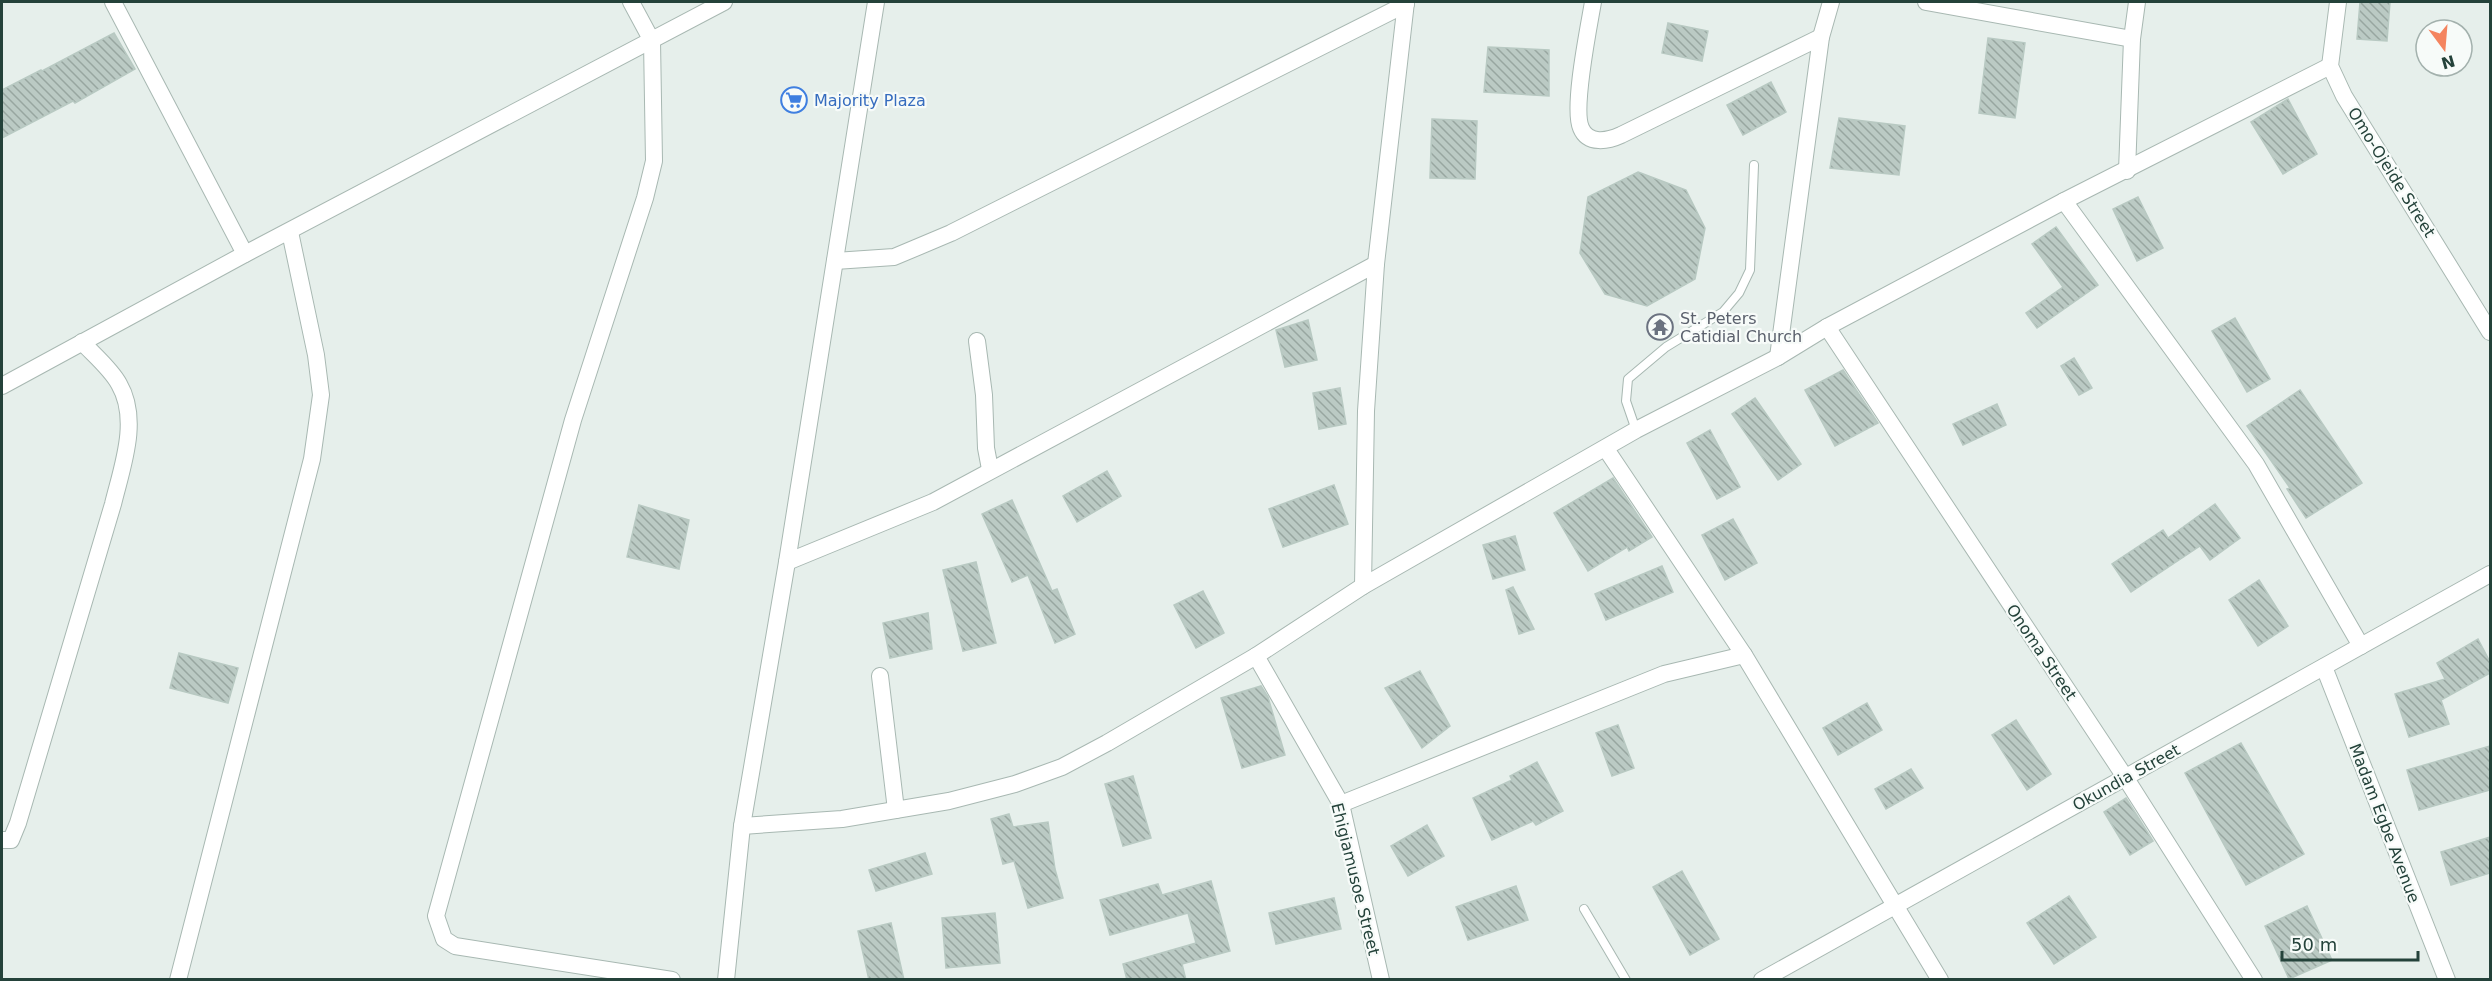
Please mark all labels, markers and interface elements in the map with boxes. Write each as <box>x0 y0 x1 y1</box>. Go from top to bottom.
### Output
north arrow <box>2414 18 2474 78</box>
text: N <box>2439 51 2457 73</box>
supermarket icon: Majority Plaza <box>779 85 809 115</box>
place label: Majority Plaza <box>814 91 926 110</box>
street label: Omo-Ojeide Street <box>2344 104 2439 241</box>
place label: St. Peters Catidial Church <box>1680 309 1802 346</box>
temple icon: St. Peters Catidial Church <box>1645 312 1675 342</box>
street label: Onoma Street <box>2002 601 2081 704</box>
street label: Okundia Street <box>2069 740 2183 815</box>
street label: Madam Egbe Avenue <box>2345 741 2424 905</box>
street label: Ehigiamusoe Street <box>1327 801 1384 957</box>
scale bar <box>2282 924 2418 962</box>
text: 50 m <box>2291 934 2337 955</box>

